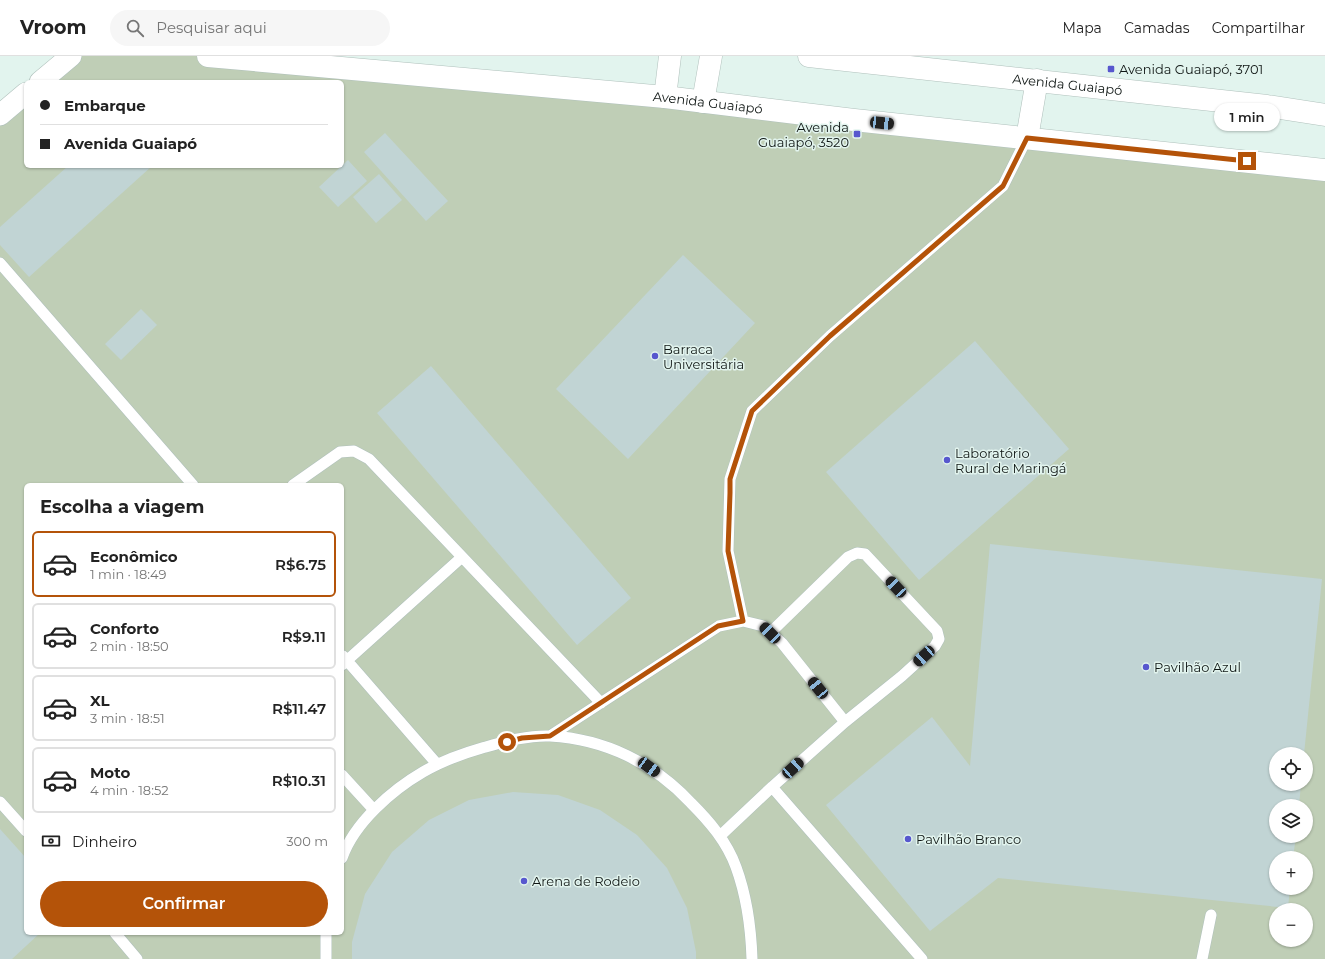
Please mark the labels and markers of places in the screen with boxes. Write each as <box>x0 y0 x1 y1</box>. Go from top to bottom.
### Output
place label: Avenida Guaiapó, 3701 <box>1119 61 1263 77</box>
marker: Avenida Guaiapó, 3701 <box>1106 64 1116 74</box>
place label: Avenida Guaiapó, 3520 <box>758 119 849 150</box>
marker: Avenida Guaiapó, 3520 <box>852 129 862 139</box>
place label: Barraca Universitária <box>663 341 744 372</box>
marker: Barraca Universitária <box>650 351 660 361</box>
place label: Laboratório Rural de Maringá <box>955 445 1067 476</box>
marker: Laboratório Rural de Maringá <box>942 455 952 465</box>
place label: Pavilhão Azul <box>1154 659 1241 675</box>
marker: Pavilhão Azul <box>1141 662 1151 672</box>
place label: Pavilhão Branco <box>916 831 1021 847</box>
marker: Pavilhão Branco <box>903 834 913 844</box>
place label: Arena de Rodeio <box>532 873 640 889</box>
marker: Arena de Rodeio <box>519 876 529 886</box>

